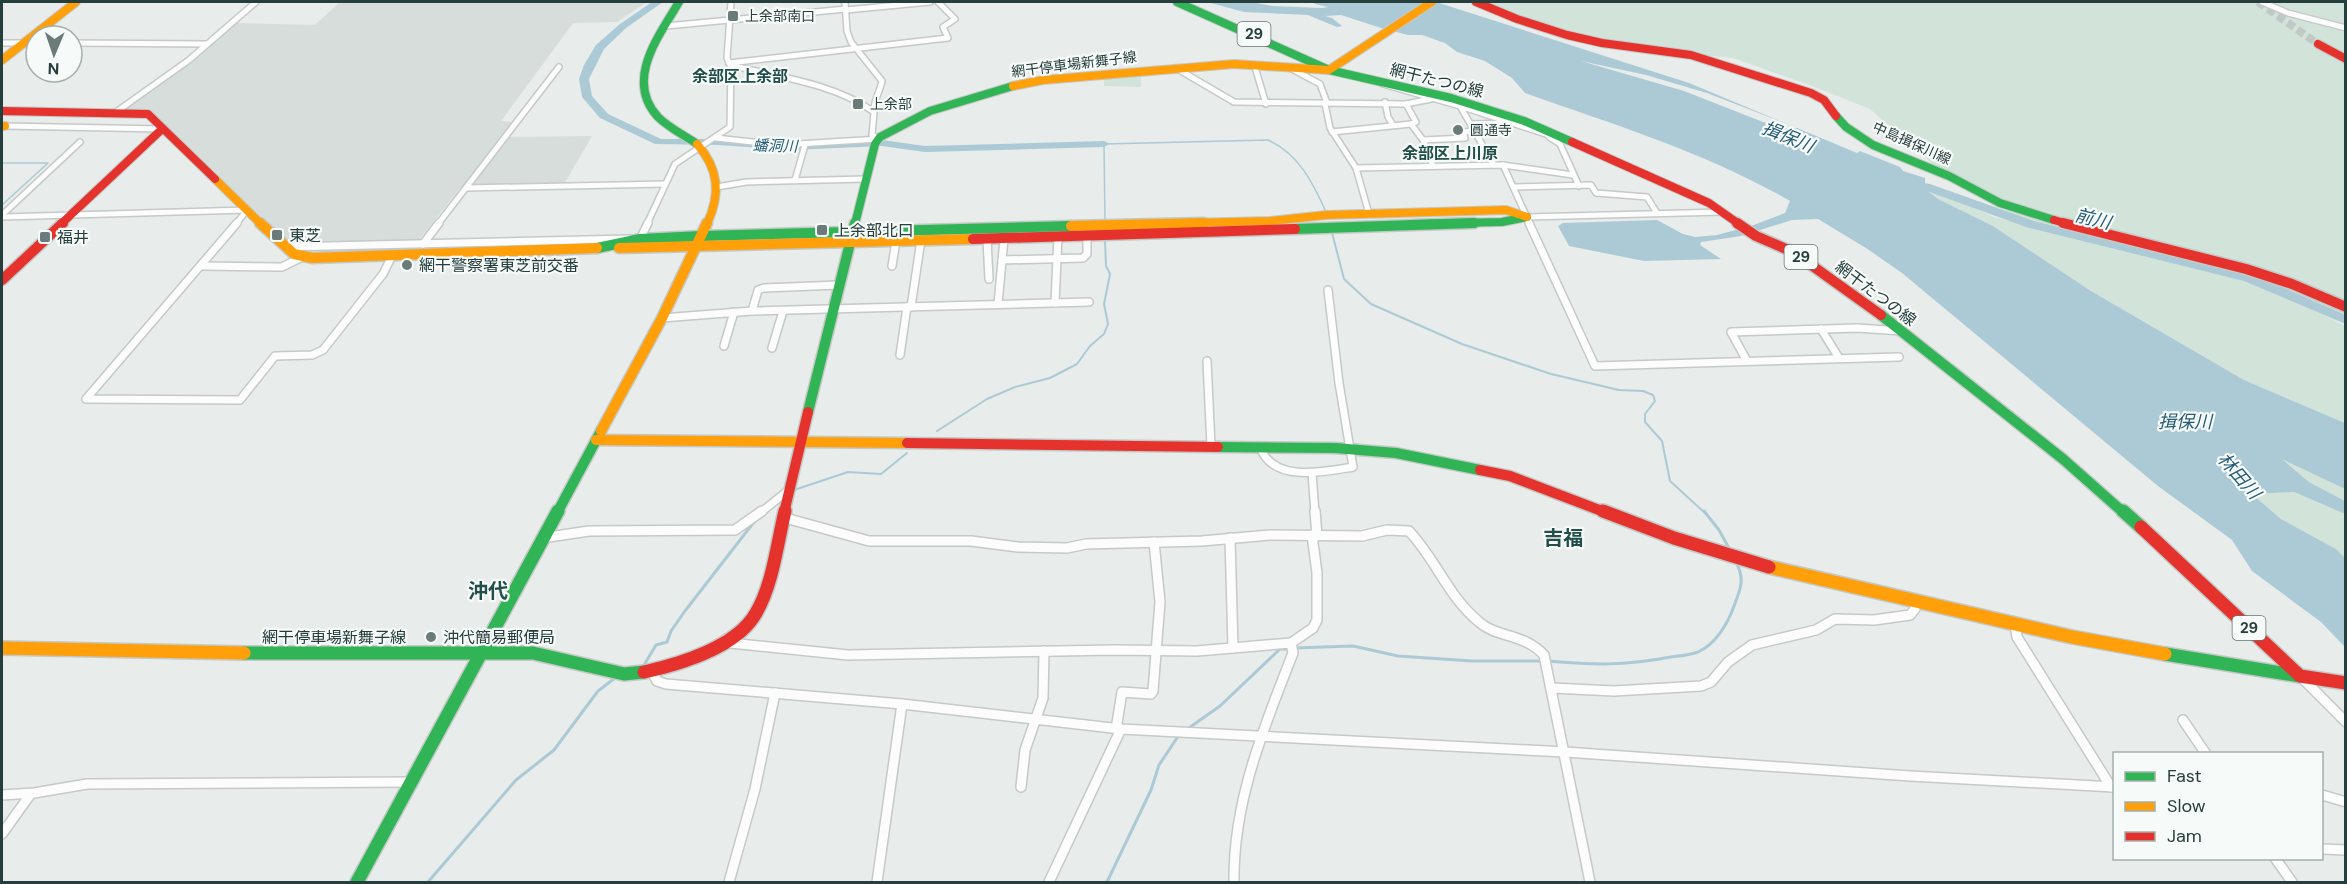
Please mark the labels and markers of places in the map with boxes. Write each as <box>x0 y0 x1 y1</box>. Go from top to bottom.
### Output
place label: 上余部南口 <box>745 7 815 25</box>
marker: 上余部南口 <box>726 9 740 23</box>
place label: 上余部 <box>870 95 912 113</box>
marker: 上余部 <box>851 97 865 111</box>
place label: 圓通寺 <box>1470 121 1512 139</box>
marker: 圓通寺 <box>1451 123 1465 137</box>
place label: 上余部北口 <box>834 220 914 241</box>
marker: 上余部北口 <box>815 223 829 237</box>
place label: 東芝 <box>289 225 321 246</box>
place label: 福井 <box>57 227 89 248</box>
marker: 東芝 <box>270 228 284 242</box>
marker: 福井 <box>38 230 52 244</box>
place label: 網干警察署東芝前交番 <box>419 255 579 276</box>
marker: 網干警察署東芝前交番 <box>400 258 414 272</box>
place label: 沖代簡易郵便局 <box>443 627 555 648</box>
marker: 沖代簡易郵便局 <box>424 630 438 644</box>

